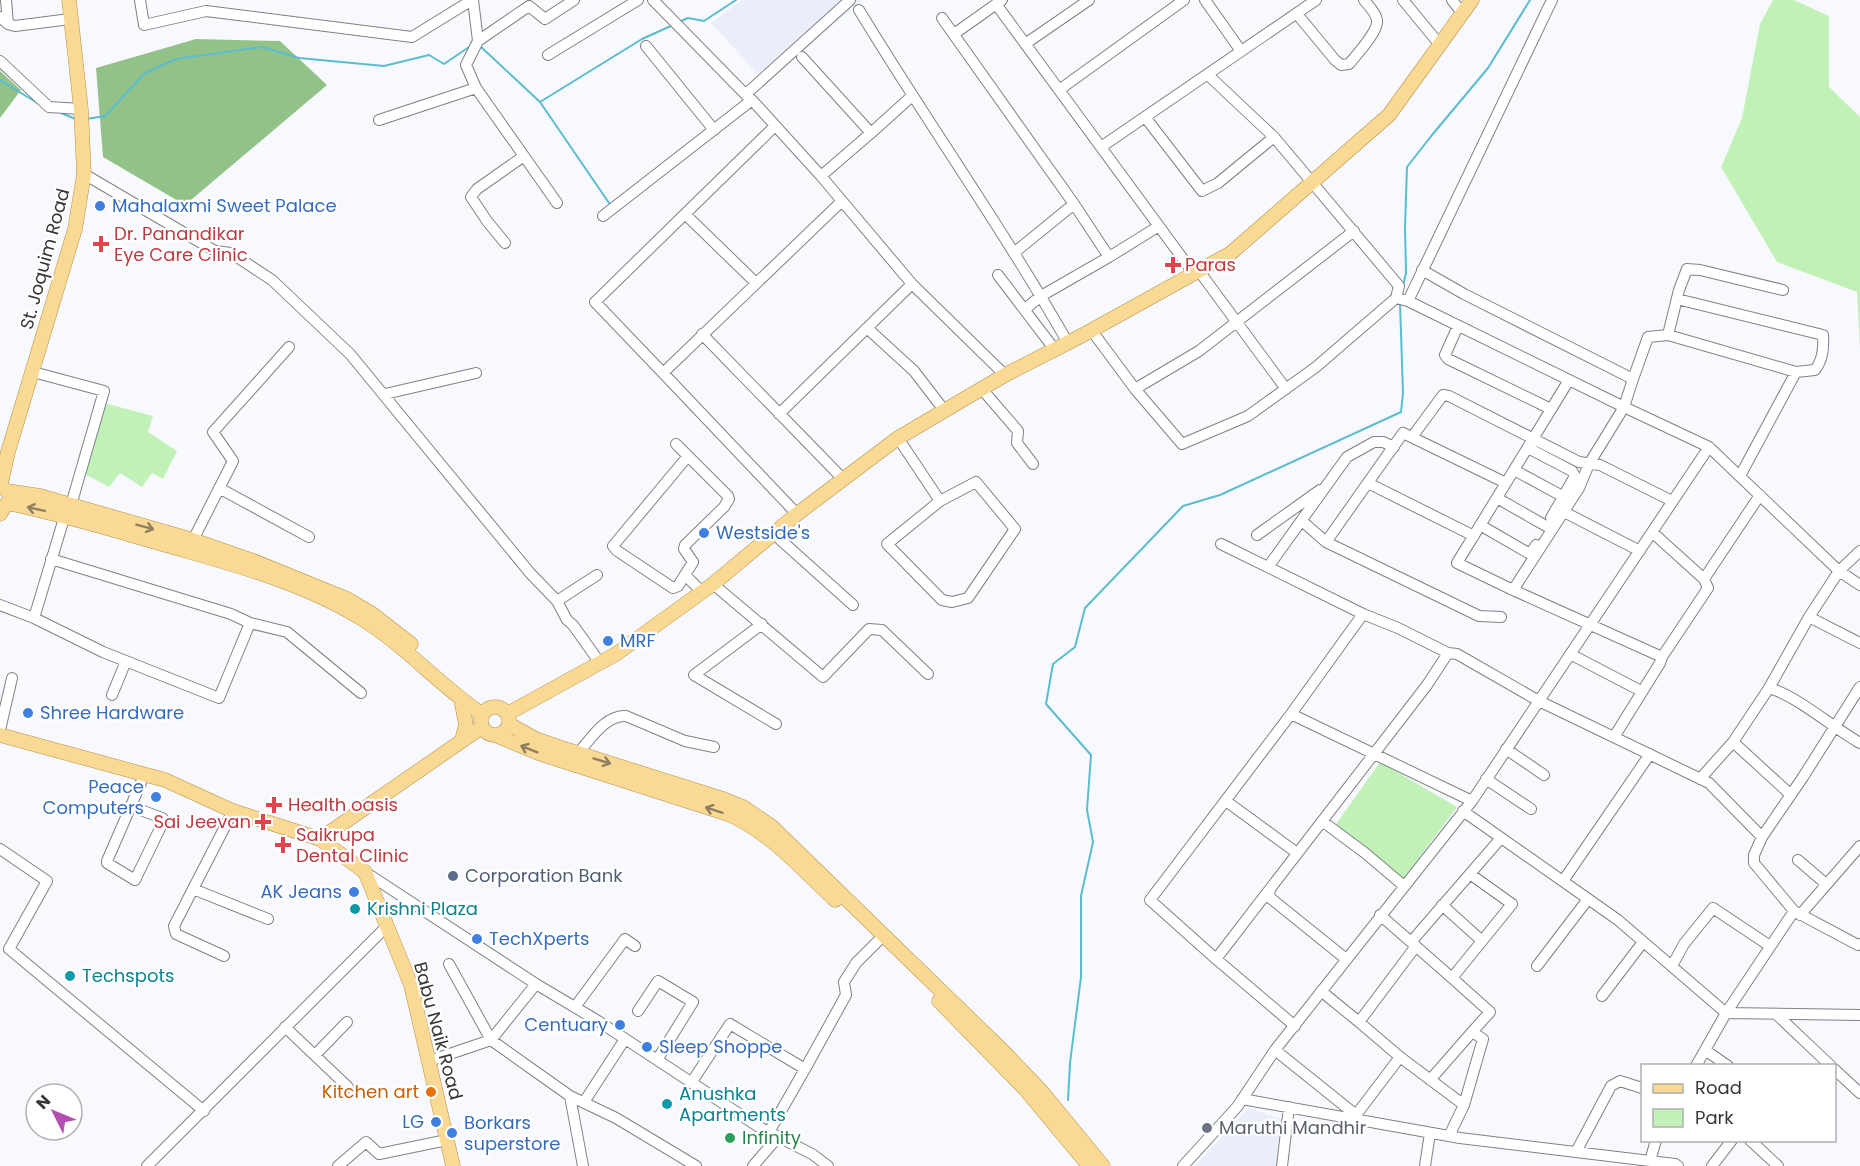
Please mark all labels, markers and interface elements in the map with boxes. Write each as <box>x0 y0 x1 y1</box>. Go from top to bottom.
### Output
street label: St. Joquim Road <box>14 186 75 332</box>
place label: Mahalaxmi Sweet Palace <box>112 193 337 218</box>
marker: Mahalaxmi Sweet Palace <box>93 199 107 213</box>
place label: Dr. Panandikar Eye Care Clinic <box>114 221 248 267</box>
marker: Dr. Panandikar Eye Care Clinic <box>92 235 110 253</box>
place label: Paras <box>1185 252 1236 277</box>
marker: Paras <box>1166 258 1180 272</box>
one-way arrow <box>27 503 46 514</box>
place label: Westside's <box>716 520 810 545</box>
one-way arrow <box>135 522 154 533</box>
marker: Westside's <box>697 526 711 540</box>
place label: MRF <box>620 628 656 653</box>
marker: MRF <box>601 634 615 648</box>
place label: Shree Hardware <box>40 700 184 725</box>
marker: Shree Hardware <box>21 706 35 720</box>
one-way arrow <box>521 743 539 754</box>
one-way arrow <box>592 756 611 767</box>
place label: Peace Computers <box>43 774 144 820</box>
marker: Peace Computers <box>149 790 163 804</box>
place label: Health oasis <box>288 792 398 817</box>
marker: Health oasis <box>265 796 283 814</box>
one-way arrow <box>705 803 724 814</box>
place label: Sai Jeevan <box>153 809 251 834</box>
marker: Sai Jeevan <box>256 815 270 829</box>
place label: Saikrupa Dental Clinic <box>296 822 409 868</box>
marker: Saikrupa Dental Clinic <box>274 836 292 854</box>
place label: Corporation Bank <box>465 863 623 888</box>
marker: Corporation Bank <box>446 869 460 883</box>
place label: AK Jeans <box>260 879 342 904</box>
marker: AK Jeans <box>347 885 361 899</box>
place label: Krishni Plaza <box>367 896 478 921</box>
marker: Krishni Plaza <box>348 902 362 916</box>
place label: TechXperts <box>489 926 590 951</box>
marker: TechXperts <box>470 932 484 946</box>
street label: Babu Naik Road <box>408 959 469 1103</box>
place label: Techspots <box>82 963 174 988</box>
marker: Techspots <box>63 969 77 983</box>
place label: Centuary <box>524 1012 608 1037</box>
marker: Centuary <box>613 1018 627 1032</box>
place label: Sleep Shoppe <box>659 1034 782 1059</box>
marker: Sleep Shoppe <box>640 1040 654 1054</box>
legend <box>1641 1064 1836 1142</box>
text: Road <box>1695 1075 1742 1100</box>
place label: Kitchen art <box>322 1079 419 1104</box>
place label: Anushka Apartments <box>679 1081 786 1127</box>
north arrow <box>24 1082 84 1142</box>
marker: Kitchen art <box>424 1085 438 1099</box>
text: N <box>31 1090 56 1114</box>
marker: Anushka Apartments <box>660 1097 674 1111</box>
text: Park <box>1695 1105 1734 1130</box>
place label: LG <box>402 1109 424 1134</box>
place label: Borkars superstore <box>464 1110 560 1156</box>
marker: LG <box>429 1115 443 1129</box>
place label: Maruthi Mandhir <box>1219 1115 1367 1140</box>
marker: Maruthi Mandhir <box>1200 1121 1214 1135</box>
place label: Infinity <box>742 1125 801 1150</box>
marker: Borkars superstore <box>445 1126 459 1140</box>
marker: Infinity <box>723 1131 737 1145</box>

